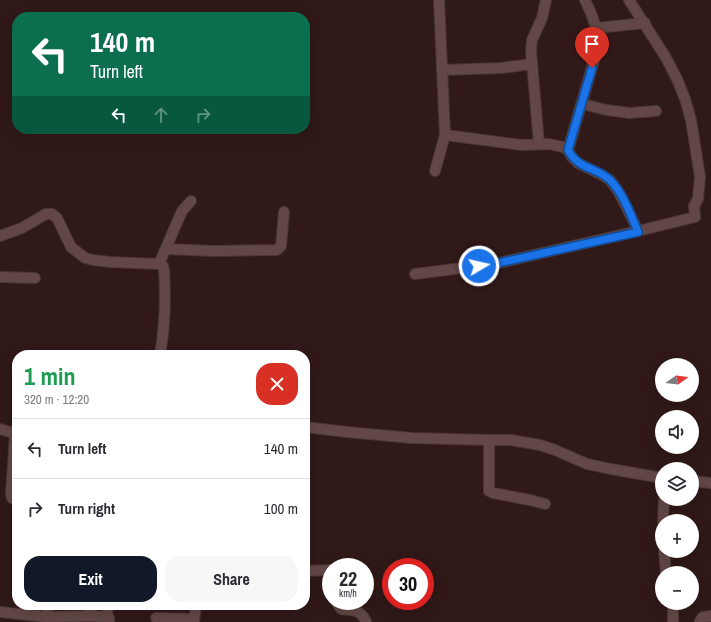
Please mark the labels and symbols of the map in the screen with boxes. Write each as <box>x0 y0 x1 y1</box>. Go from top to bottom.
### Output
pin <box>575 27 609 68</box>
position arrow <box>458 245 500 287</box>
north arrow <box>655 358 699 402</box>
speed limit sign: 30 <box>382 558 434 610</box>

